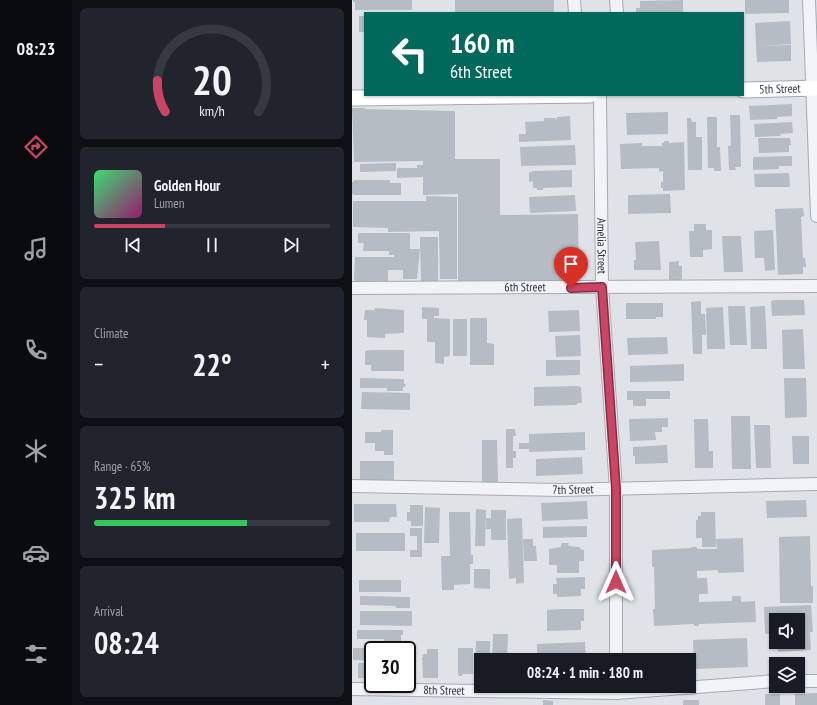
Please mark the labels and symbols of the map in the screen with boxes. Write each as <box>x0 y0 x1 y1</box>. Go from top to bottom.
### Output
street label: 5th Street <box>759 80 802 97</box>
street label: Amelia Street <box>594 218 610 275</box>
pin <box>554 247 588 288</box>
street label: 6th Street <box>504 279 546 294</box>
street label: 7th Street <box>552 481 594 497</box>
position arrow <box>595 561 637 603</box>
speed limit sign: 30 <box>364 641 416 693</box>
street label: 8th Street <box>423 682 466 698</box>

